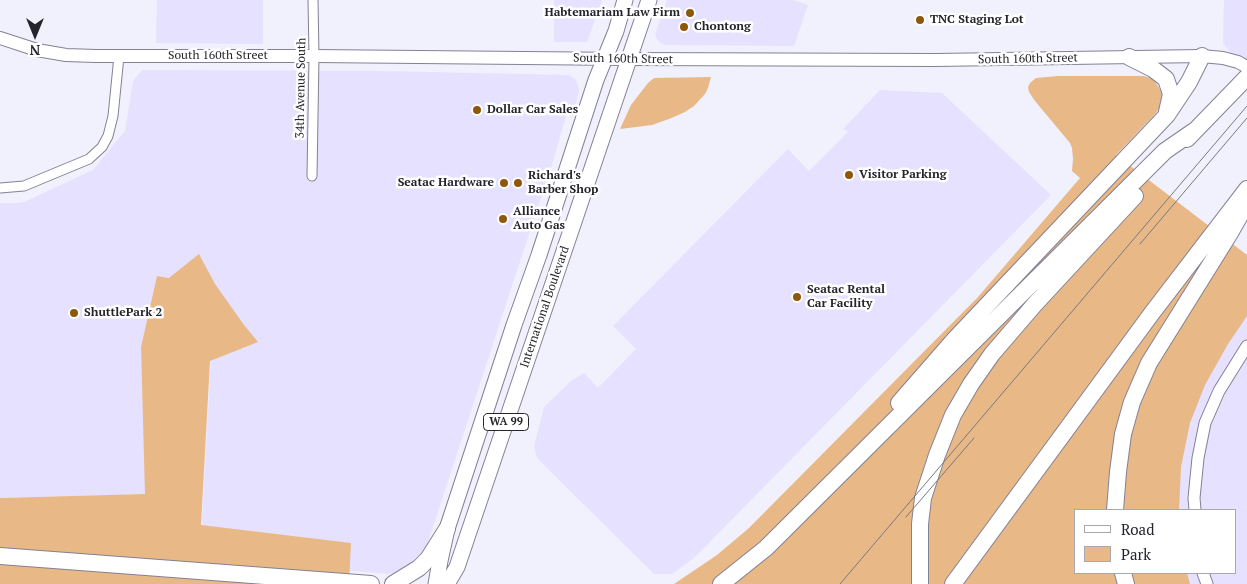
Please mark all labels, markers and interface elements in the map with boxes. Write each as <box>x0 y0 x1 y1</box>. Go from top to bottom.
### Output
place label: Habtemariam Law Firm <box>544 6 680 20</box>
marker: Habtemariam Law Firm <box>684 7 696 19</box>
north arrow <box>10 10 60 60</box>
place label: TNC Staging Lot <box>930 13 1024 27</box>
marker: TNC Staging Lot <box>914 14 926 26</box>
place label: Chontong <box>694 20 751 34</box>
marker: Chontong <box>678 21 690 33</box>
street label: 34th Avenue South <box>293 37 309 139</box>
text: N <box>30 41 40 60</box>
street label: South 160th Street <box>168 49 268 63</box>
street label: South 160th Street <box>573 51 673 67</box>
street label: South 160th Street <box>978 51 1078 67</box>
place label: Dollar Car Sales <box>487 103 578 117</box>
marker: Dollar Car Sales <box>471 104 483 116</box>
place label: Visitor Parking <box>859 168 946 182</box>
place label: Richard's Barber Shop <box>528 169 598 197</box>
marker: Visitor Parking <box>843 169 855 181</box>
place label: Seatac Hardware <box>398 176 494 190</box>
marker: Seatac Hardware <box>498 177 510 189</box>
marker: Richard's Barber Shop <box>512 177 524 189</box>
place label: Alliance Auto Gas <box>513 205 565 233</box>
marker: Alliance Auto Gas <box>497 213 509 225</box>
street label: International Boulevard <box>517 244 573 370</box>
place label: Seatac Rental Car Facility <box>807 283 885 311</box>
marker: Seatac Rental Car Facility <box>791 291 803 303</box>
place label: ShuttlePark 2 <box>84 306 162 320</box>
marker: ShuttlePark 2 <box>68 307 80 319</box>
road number: WA 99 <box>484 414 528 431</box>
legend <box>1074 509 1237 574</box>
text: Road <box>1121 519 1154 539</box>
text: Park <box>1121 544 1151 564</box>

